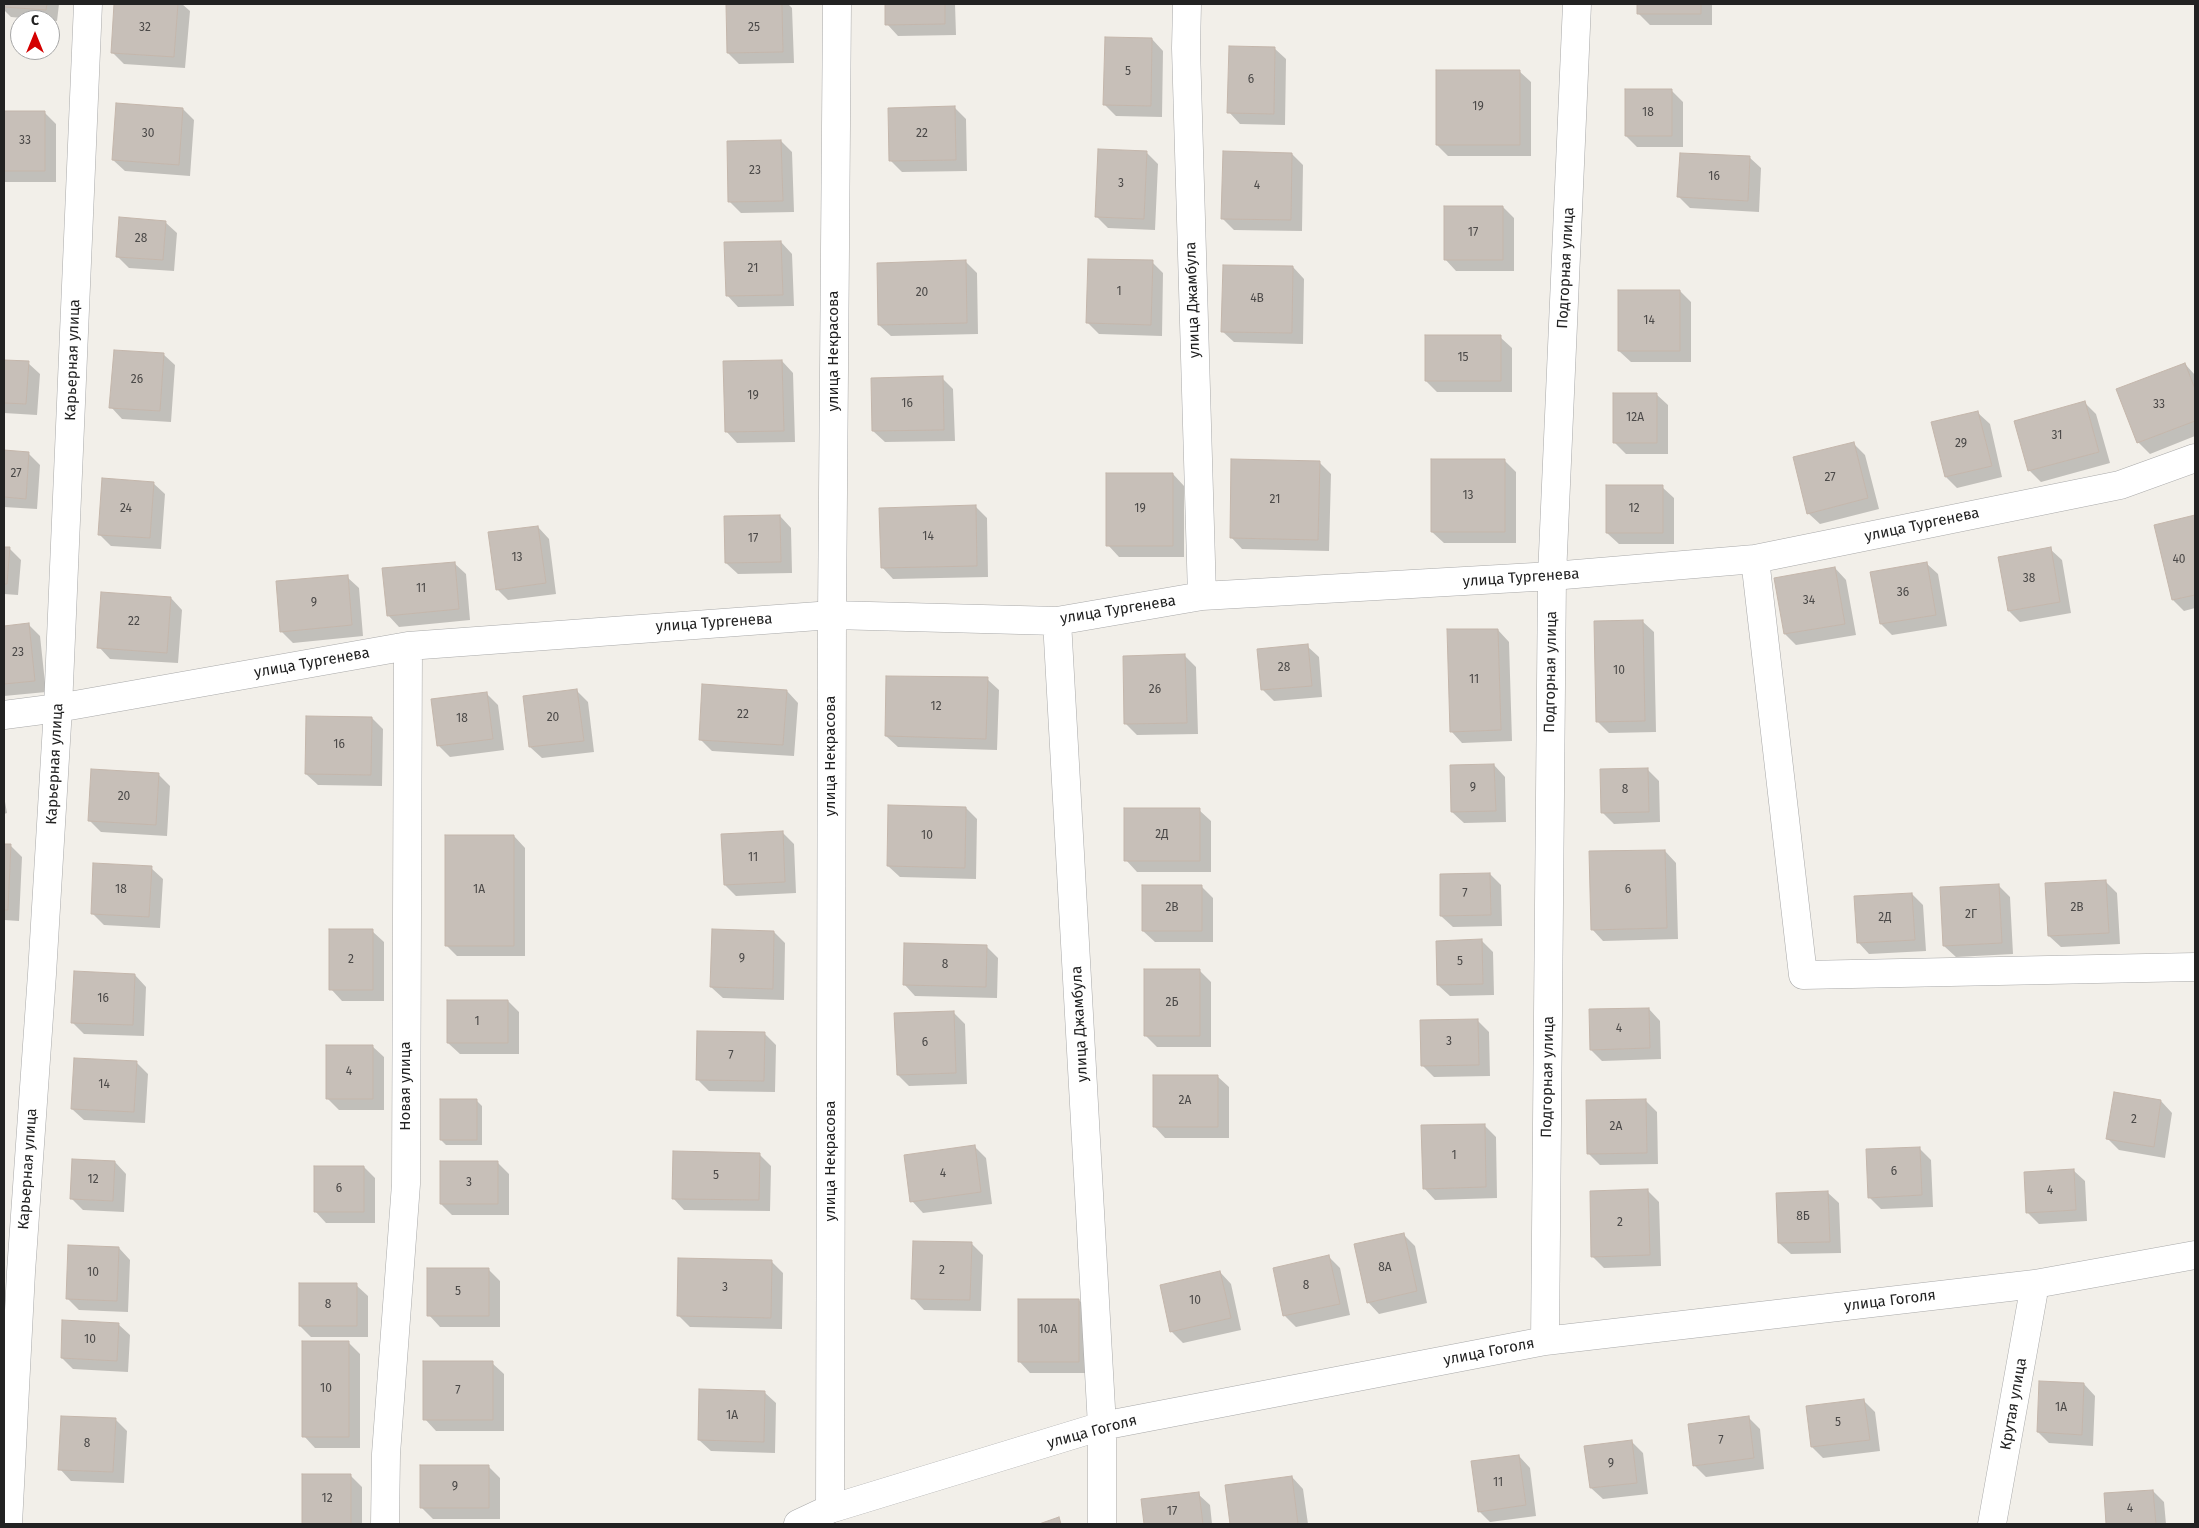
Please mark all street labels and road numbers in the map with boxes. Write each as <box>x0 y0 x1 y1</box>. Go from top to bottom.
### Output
street label: Подгорная улица <box>1554 207 1578 329</box>
street label: улица Джамбула <box>1182 242 1204 358</box>
street label: улица Некрасова <box>825 291 843 411</box>
street label: Карьерная улица <box>62 299 84 421</box>
street label: улица Тургенева <box>1863 504 1981 546</box>
street label: улица Тургенева <box>1462 565 1580 591</box>
street label: улица Тургенева <box>1059 592 1177 628</box>
street label: улица Тургенева <box>655 610 773 636</box>
street label: Подгорная улица <box>1541 611 1561 733</box>
street label: улица Тургенева <box>253 644 371 682</box>
street label: улица Некрасова <box>822 696 840 816</box>
street label: Карьерная улица <box>43 703 67 825</box>
street label: улица Джамбула <box>1068 965 1092 1083</box>
street label: Подгорная улица <box>1538 1016 1558 1138</box>
street label: Новая улица <box>397 1041 415 1131</box>
street label: улица Некрасова <box>822 1101 840 1221</box>
street label: Карьерная улица <box>15 1108 41 1230</box>
street label: улица Гоголя <box>1843 1286 1937 1316</box>
street label: улица Гоголя <box>1442 1334 1536 1370</box>
street label: Крутая улица <box>1997 1356 2031 1452</box>
street label: улица Гоголя <box>1045 1411 1139 1453</box>

